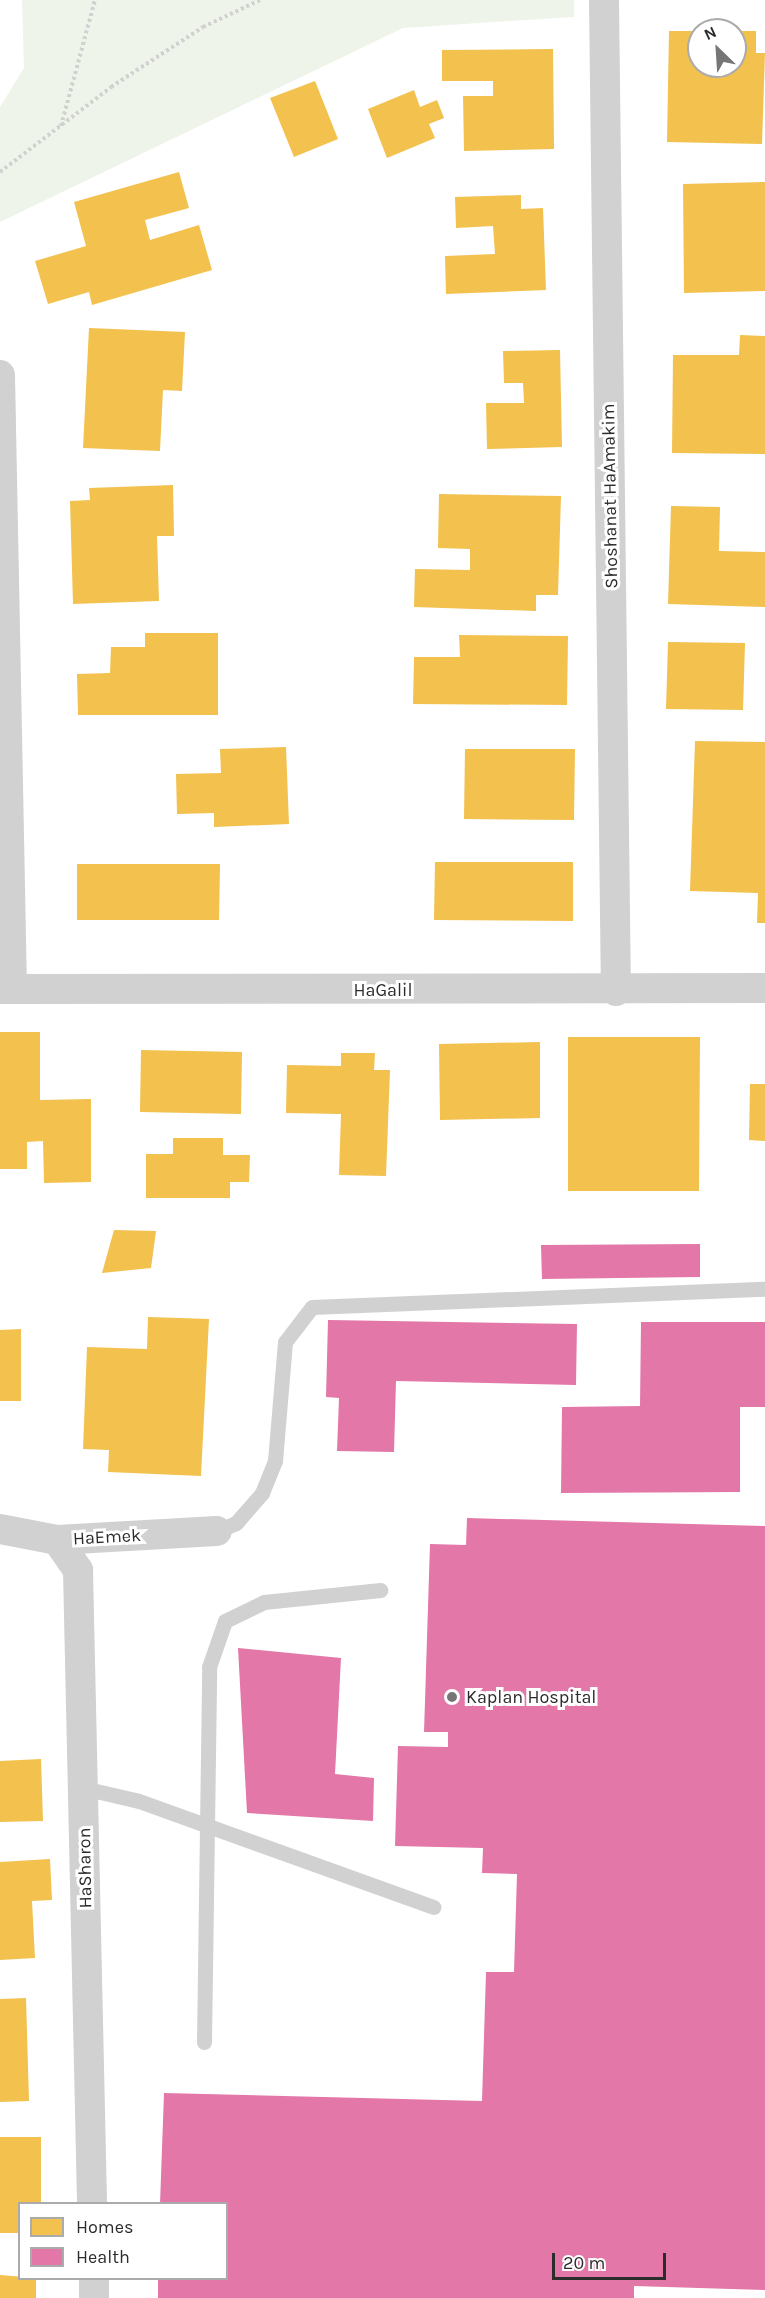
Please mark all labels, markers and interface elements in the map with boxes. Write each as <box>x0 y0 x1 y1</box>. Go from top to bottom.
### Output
north arrow <box>687 18 747 78</box>
text: N <box>701 22 719 44</box>
street label: Shoshanat HaAmakim <box>598 403 622 589</box>
street label: HaGalil <box>354 979 412 1001</box>
street label: HaEmek <box>72 1524 142 1550</box>
place label: Kaplan Hospital <box>466 1686 596 1708</box>
marker: Kaplan Hospital <box>443 1688 461 1706</box>
street label: HaSharon <box>73 1827 97 1909</box>
legend <box>18 2202 228 2280</box>
text: Homes <box>76 2216 133 2238</box>
scale bar <box>555 2241 669 2279</box>
text: Health <box>76 2246 130 2268</box>
text: 20 m <box>563 2252 605 2274</box>

